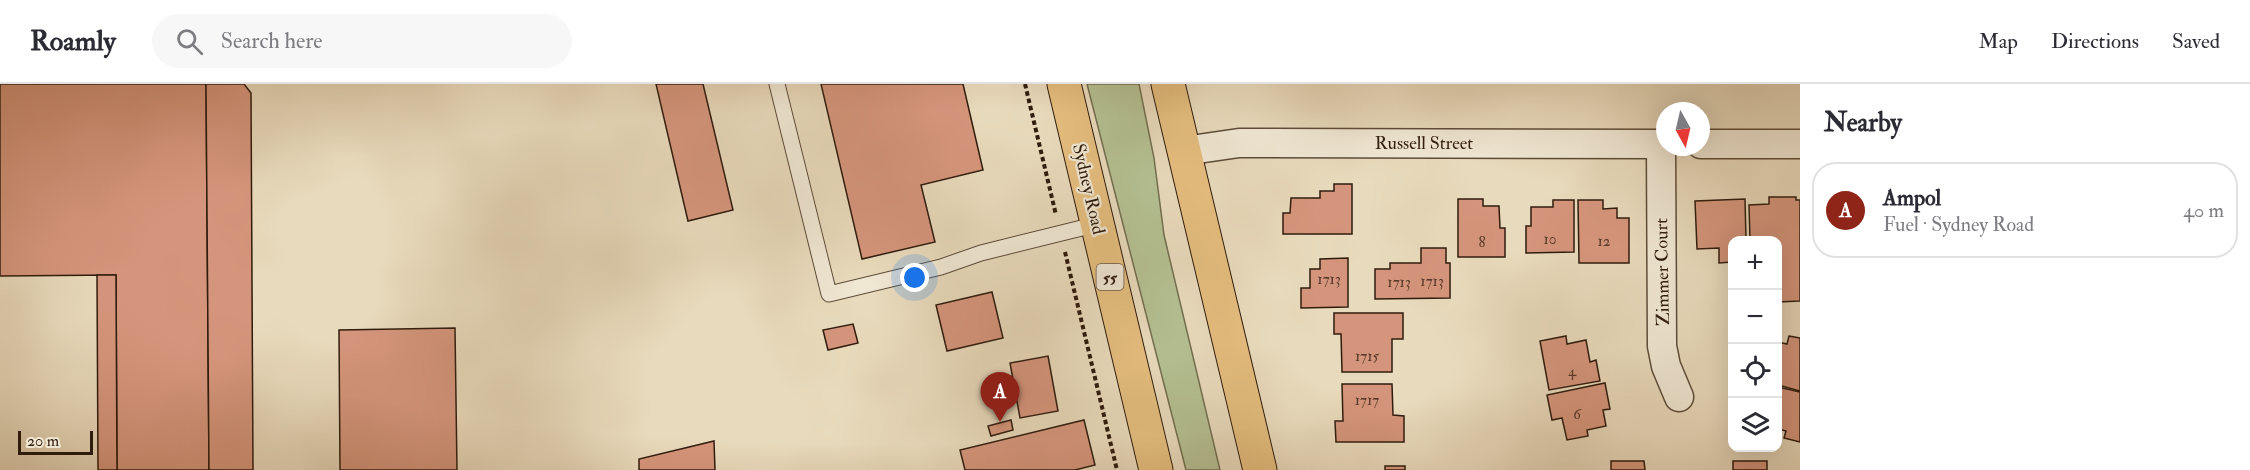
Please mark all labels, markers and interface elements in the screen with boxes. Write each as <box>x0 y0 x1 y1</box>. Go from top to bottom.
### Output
search box <box>152 14 572 68</box>
text: Roamly <box>30 24 116 59</box>
icon: search <box>173 25 206 58</box>
text: Search here <box>221 27 323 55</box>
text: Map <box>1978 28 2018 55</box>
text: Directions <box>2051 28 2139 55</box>
text: Saved <box>2172 28 2220 55</box>
north arrow <box>1656 102 1710 156</box>
text: Nearby <box>1824 107 1902 139</box>
street label: Russell Street <box>1375 132 1473 155</box>
street label: Sydney Road <box>1067 141 1110 237</box>
text: Ampol <box>1883 184 1941 212</box>
text: A <box>1839 198 1852 223</box>
text: 40 m <box>2183 198 2224 223</box>
text: Fuel · Sydney Road <box>1883 212 2034 237</box>
street label: Zimmer Court <box>1650 218 1675 326</box>
house number: 10 <box>1544 230 1556 249</box>
house number: 12 <box>1598 232 1611 251</box>
house number: 8 <box>1478 233 1486 252</box>
map controls <box>1728 236 1782 452</box>
button: + <box>1728 236 1782 290</box>
your location <box>900 263 929 292</box>
road number: 55 <box>1096 264 1124 290</box>
house number: 1713 <box>1317 270 1341 289</box>
house number: 1713 <box>1420 272 1444 291</box>
house number: 1713 <box>1387 273 1411 292</box>
button: − <box>1728 290 1782 344</box>
button: locate <box>1728 344 1782 398</box>
house number: 1715 <box>1355 347 1379 366</box>
house number: 4 <box>1568 362 1577 381</box>
pin: A <box>980 372 1020 422</box>
house number: 1717 <box>1355 391 1379 410</box>
button: layers <box>1728 398 1782 452</box>
house number: 6 <box>1573 405 1582 424</box>
scale bar <box>18 428 93 456</box>
text: 20 m <box>27 431 59 451</box>

